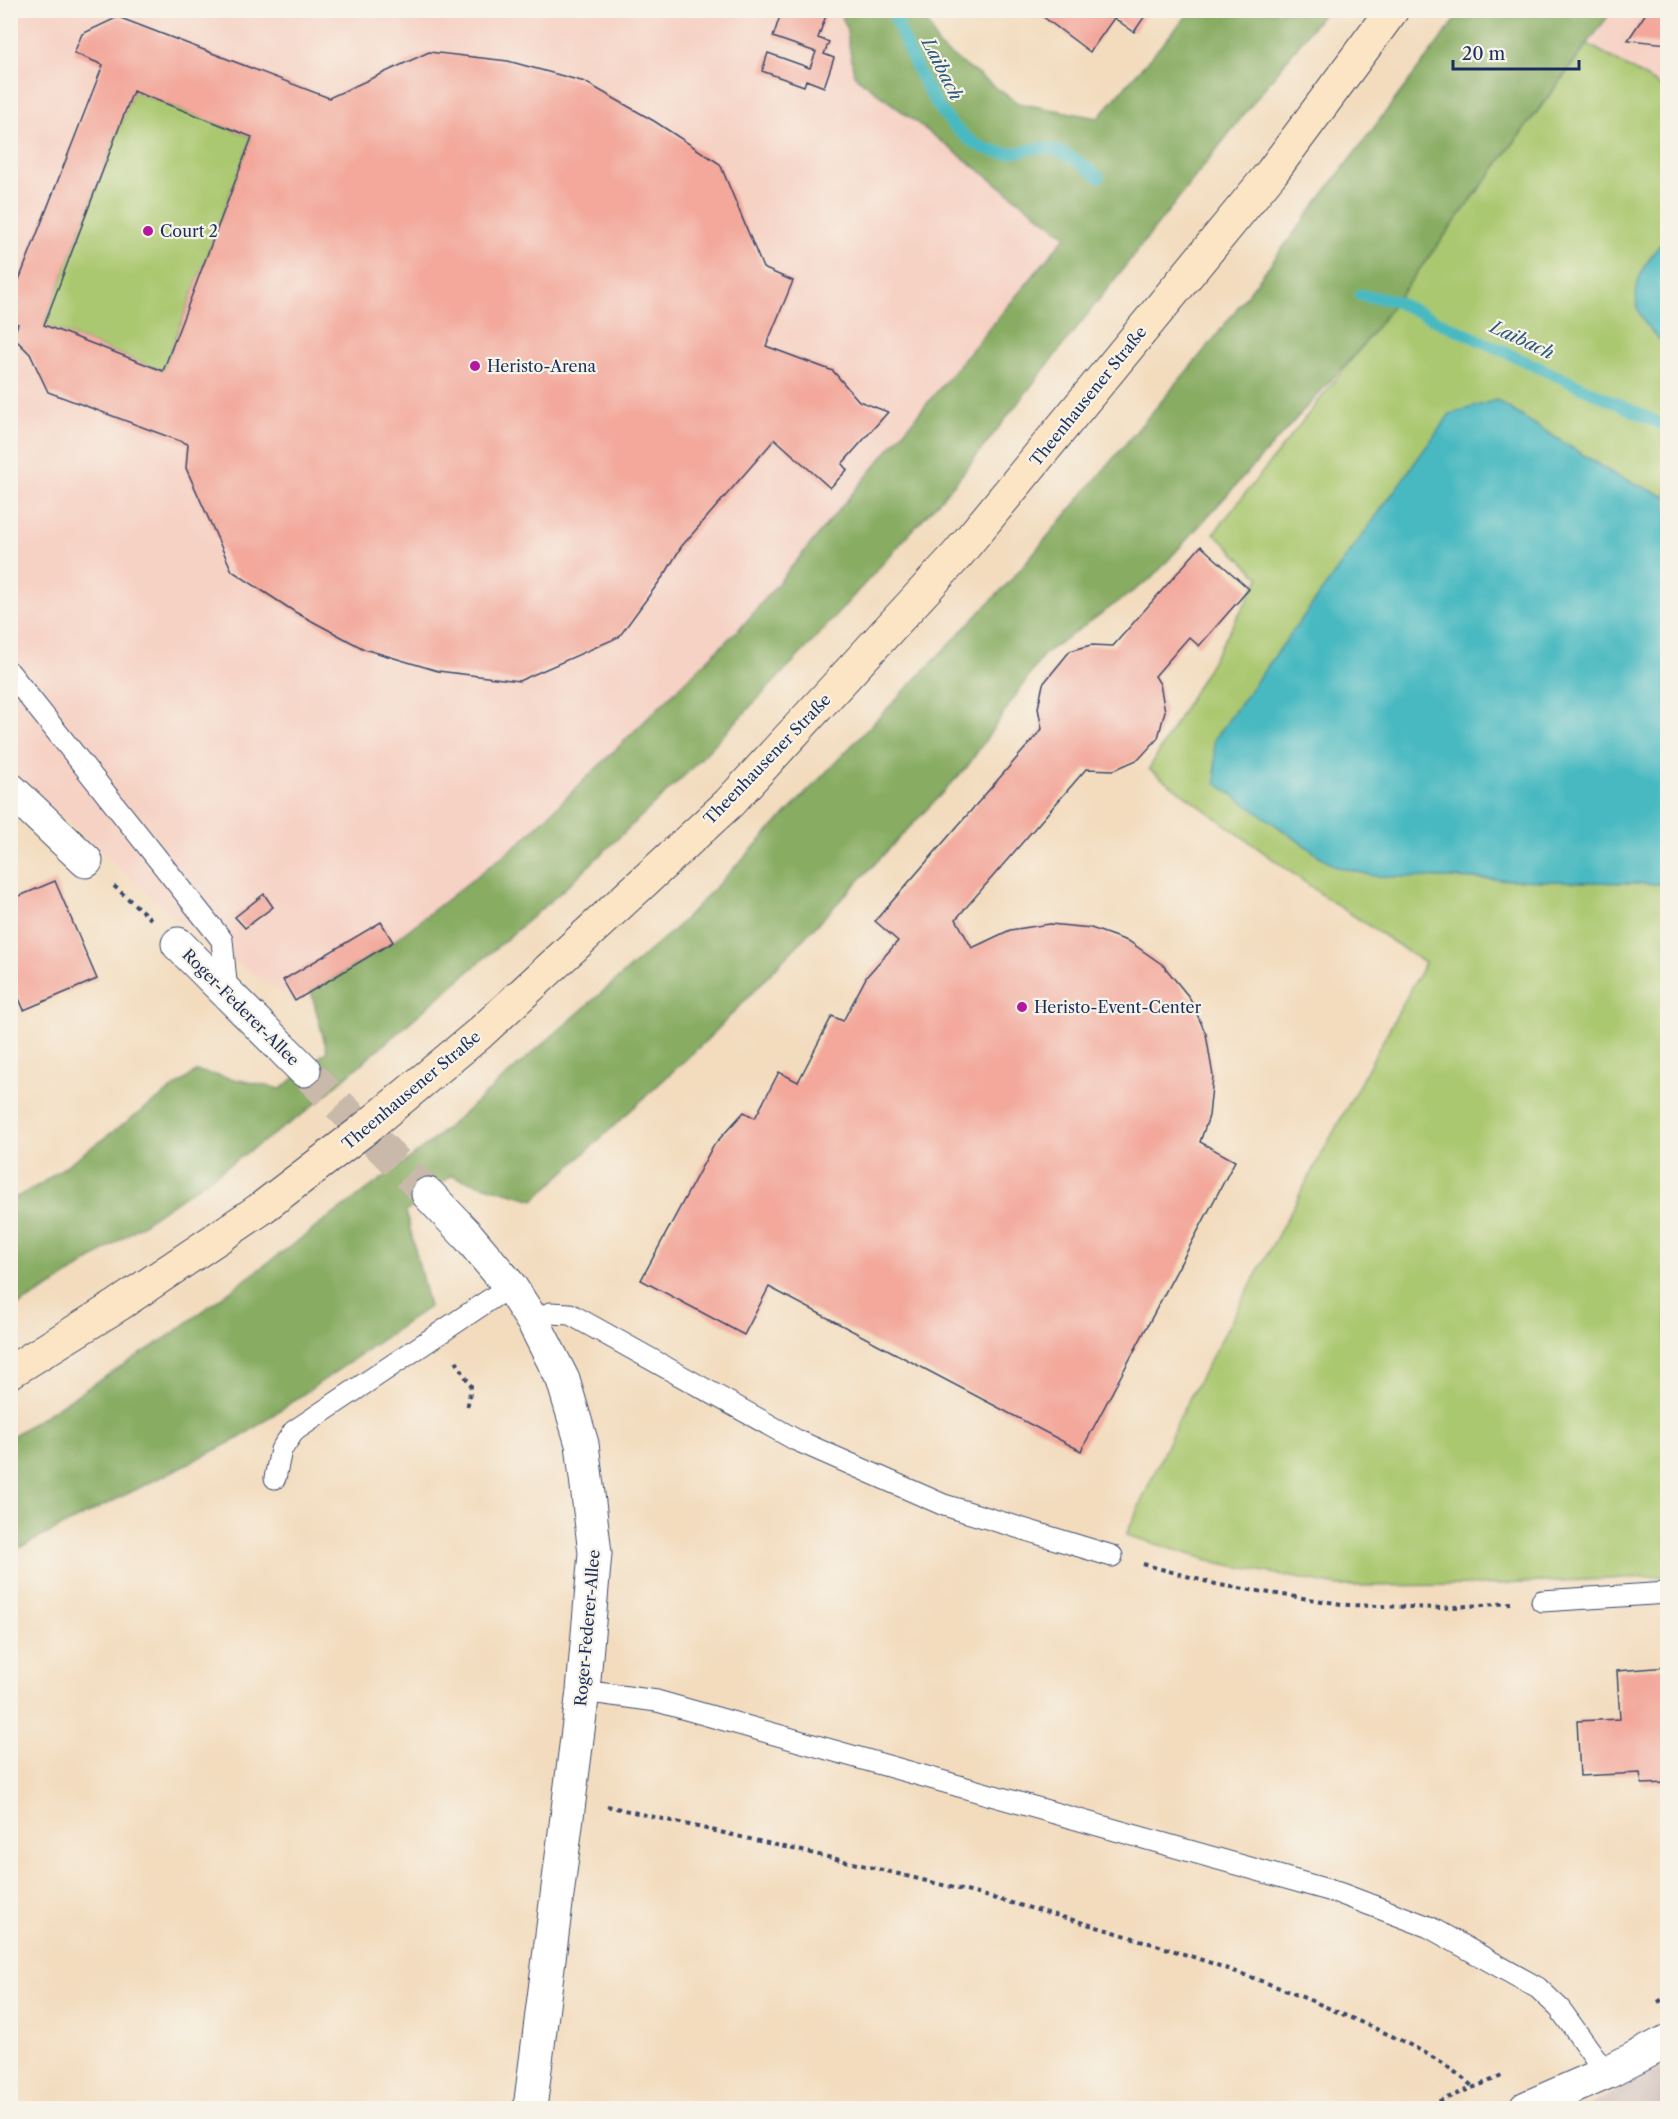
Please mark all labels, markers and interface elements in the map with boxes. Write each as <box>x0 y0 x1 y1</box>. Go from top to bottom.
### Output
water label: Laibach <box>916 32 967 104</box>
scale bar <box>1453 33 1579 71</box>
text: 20 m <box>1462 43 1506 65</box>
place label: Court 2 <box>160 221 218 241</box>
marker: Court 2 <box>141 224 155 238</box>
water label: Laibach <box>1485 315 1557 364</box>
street label: Theenhausener Straße <box>1025 322 1151 470</box>
place label: Heristo-Arena <box>487 356 597 376</box>
marker: Heristo-Arena <box>468 359 482 373</box>
street label: Theenhausener Straße <box>699 689 835 829</box>
street label: Roger-Federer-Allee <box>178 944 304 1070</box>
place label: Heristo-Event-Center <box>1034 997 1201 1017</box>
marker: Heristo-Event-Center <box>1015 1000 1029 1014</box>
street label: Theenhausener Straße <box>338 1026 484 1154</box>
street label: Roger-Federer-Allee <box>570 1549 604 1707</box>

